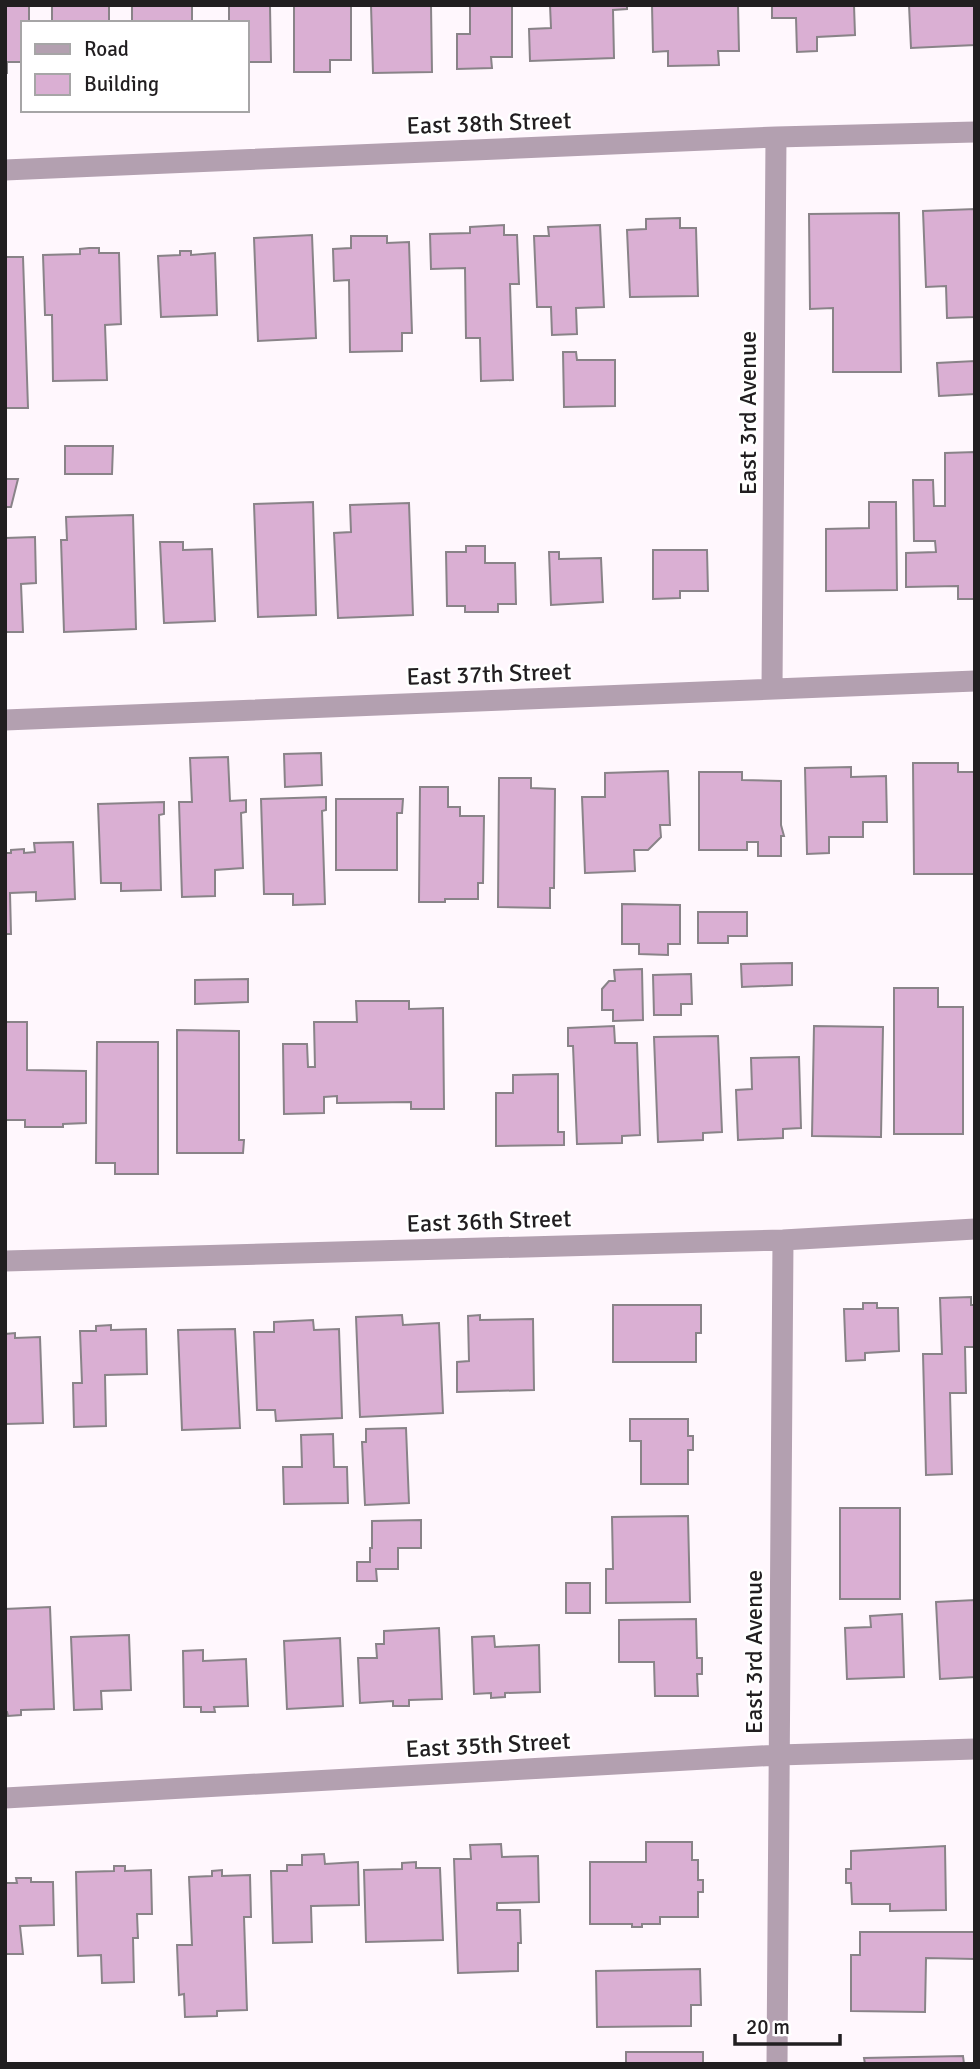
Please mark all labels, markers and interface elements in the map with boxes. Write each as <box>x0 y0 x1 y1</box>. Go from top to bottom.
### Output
legend <box>21 21 248 112</box>
text: Road <box>84 36 129 62</box>
text: Building <box>84 71 159 97</box>
street label: East 38th Street <box>406 105 572 141</box>
street label: East 3rd Avenue <box>733 331 763 495</box>
street label: East 37th Street <box>406 656 572 692</box>
street label: East 36th Street <box>406 1203 572 1239</box>
street label: East 3rd Avenue <box>739 1570 769 1734</box>
street label: East 35th Street <box>405 1726 571 1764</box>
scale bar <box>735 2002 840 2046</box>
text: 20 m <box>746 2014 790 2040</box>

